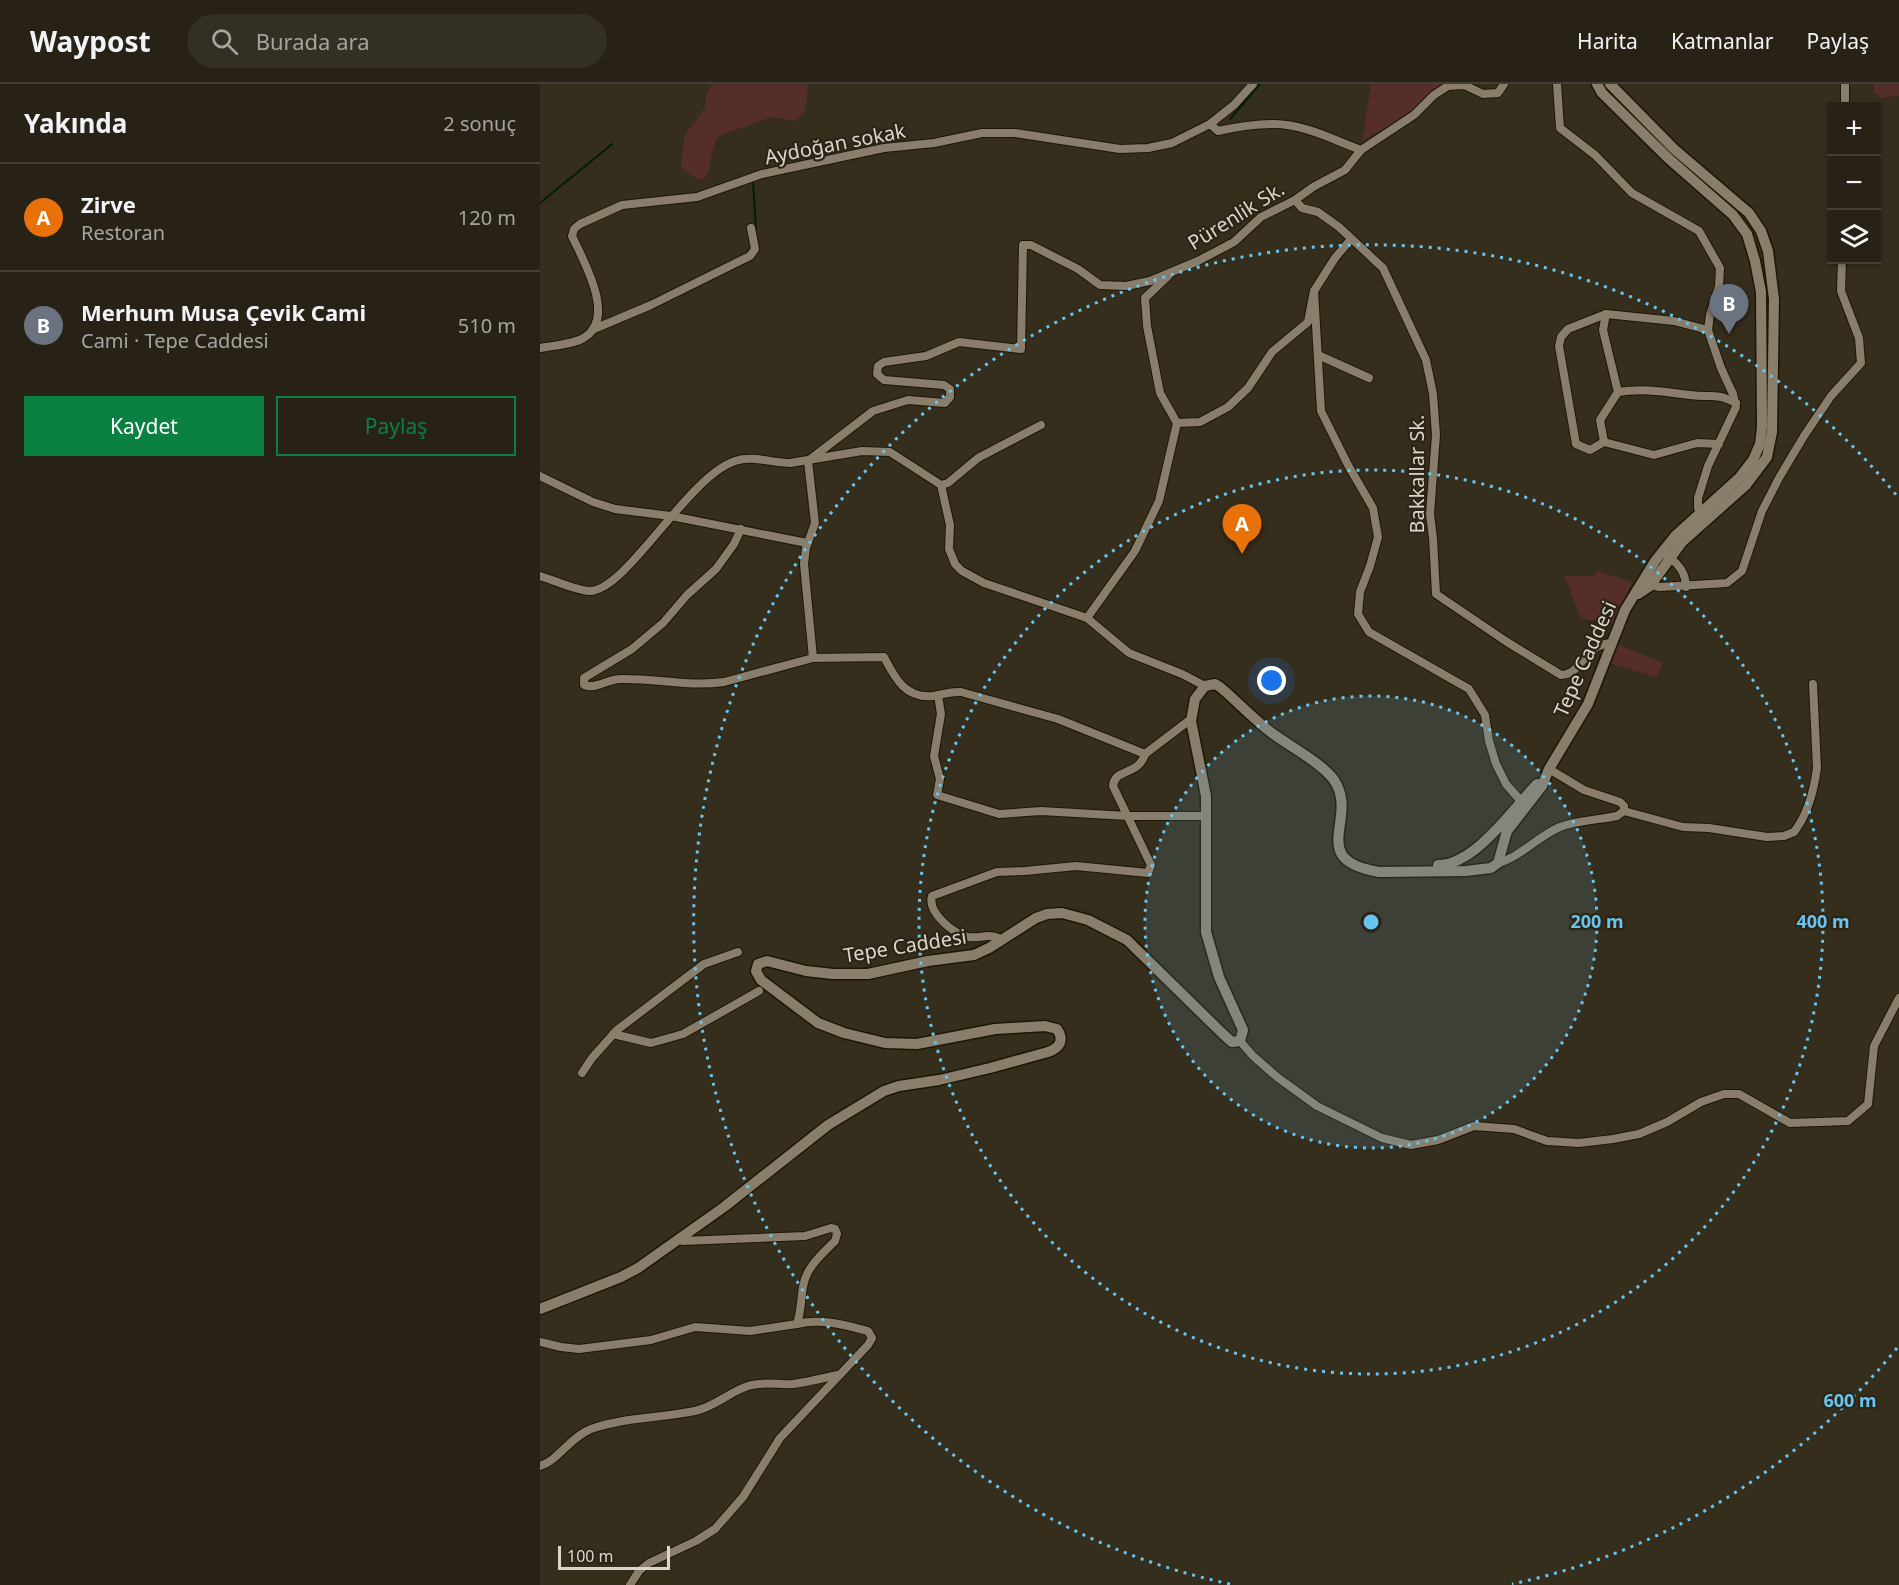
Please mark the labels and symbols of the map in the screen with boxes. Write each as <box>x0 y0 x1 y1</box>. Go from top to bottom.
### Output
street label: Aydoğan sokak <box>762 117 908 170</box>
street label: Pürenlik Sk. <box>1182 175 1289 256</box>
pin: B <box>1710 284 1748 334</box>
street label: Bakkallar Sk. <box>1403 415 1430 533</box>
pin: A <box>1222 504 1262 554</box>
street label: Tepe Caddesi <box>1547 597 1622 721</box>
your location <box>1257 666 1286 695</box>
text: 200 m <box>1570 909 1624 933</box>
text: 400 m <box>1796 909 1850 933</box>
centre of rings <box>1361 912 1381 932</box>
street label: Tepe Caddesi <box>841 922 968 969</box>
text: 600 m <box>1823 1388 1877 1412</box>
scale bar <box>558 1543 670 1570</box>

